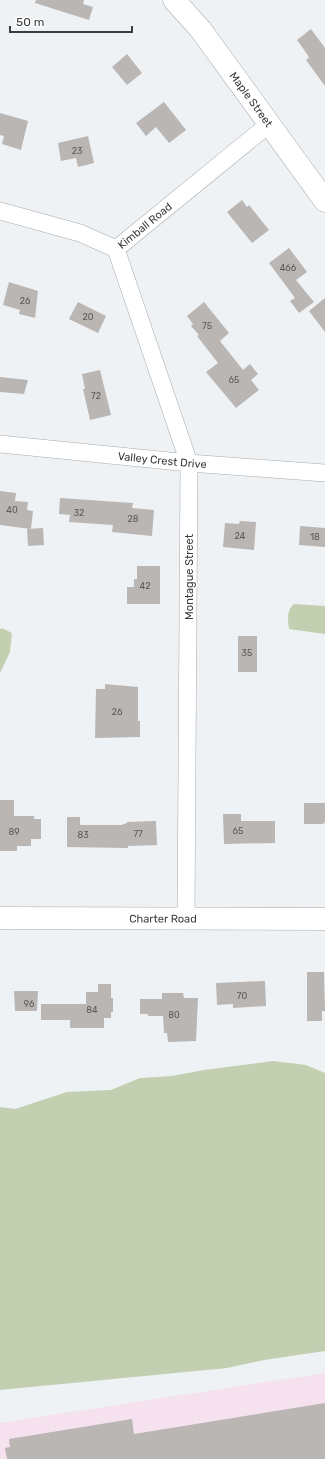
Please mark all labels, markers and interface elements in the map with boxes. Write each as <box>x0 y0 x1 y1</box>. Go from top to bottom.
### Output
scale bar <box>10 8 132 34</box>
text: 50 m <box>16 15 44 29</box>
street label: Maple Street <box>227 69 276 130</box>
house number: 23 <box>72 146 82 156</box>
street label: Kimball Road <box>115 200 174 251</box>
house number: 466 <box>280 263 297 273</box>
house number: 26 <box>20 296 31 306</box>
house number: 20 <box>83 312 94 322</box>
house number: 75 <box>202 321 212 331</box>
house number: 65 <box>229 375 239 385</box>
house number: 72 <box>91 391 101 401</box>
street label: Valley Crest Drive <box>117 449 207 471</box>
house number: 40 <box>6 505 18 515</box>
house number: 32 <box>74 508 84 518</box>
house number: 28 <box>127 514 139 524</box>
house number: 24 <box>235 531 246 541</box>
house number: 18 <box>310 532 320 542</box>
street label: Montague Street <box>183 533 196 620</box>
house number: 42 <box>140 581 150 591</box>
house number: 35 <box>242 648 252 658</box>
house number: 26 <box>112 707 123 717</box>
house number: 65 <box>233 826 243 836</box>
house number: 89 <box>8 827 20 837</box>
house number: 77 <box>133 829 143 839</box>
house number: 83 <box>77 830 89 840</box>
street label: Charter Road <box>129 912 197 925</box>
house number: 70 <box>237 991 247 1001</box>
house number: 96 <box>24 999 35 1009</box>
house number: 84 <box>86 1005 98 1015</box>
house number: 80 <box>168 1010 180 1020</box>

